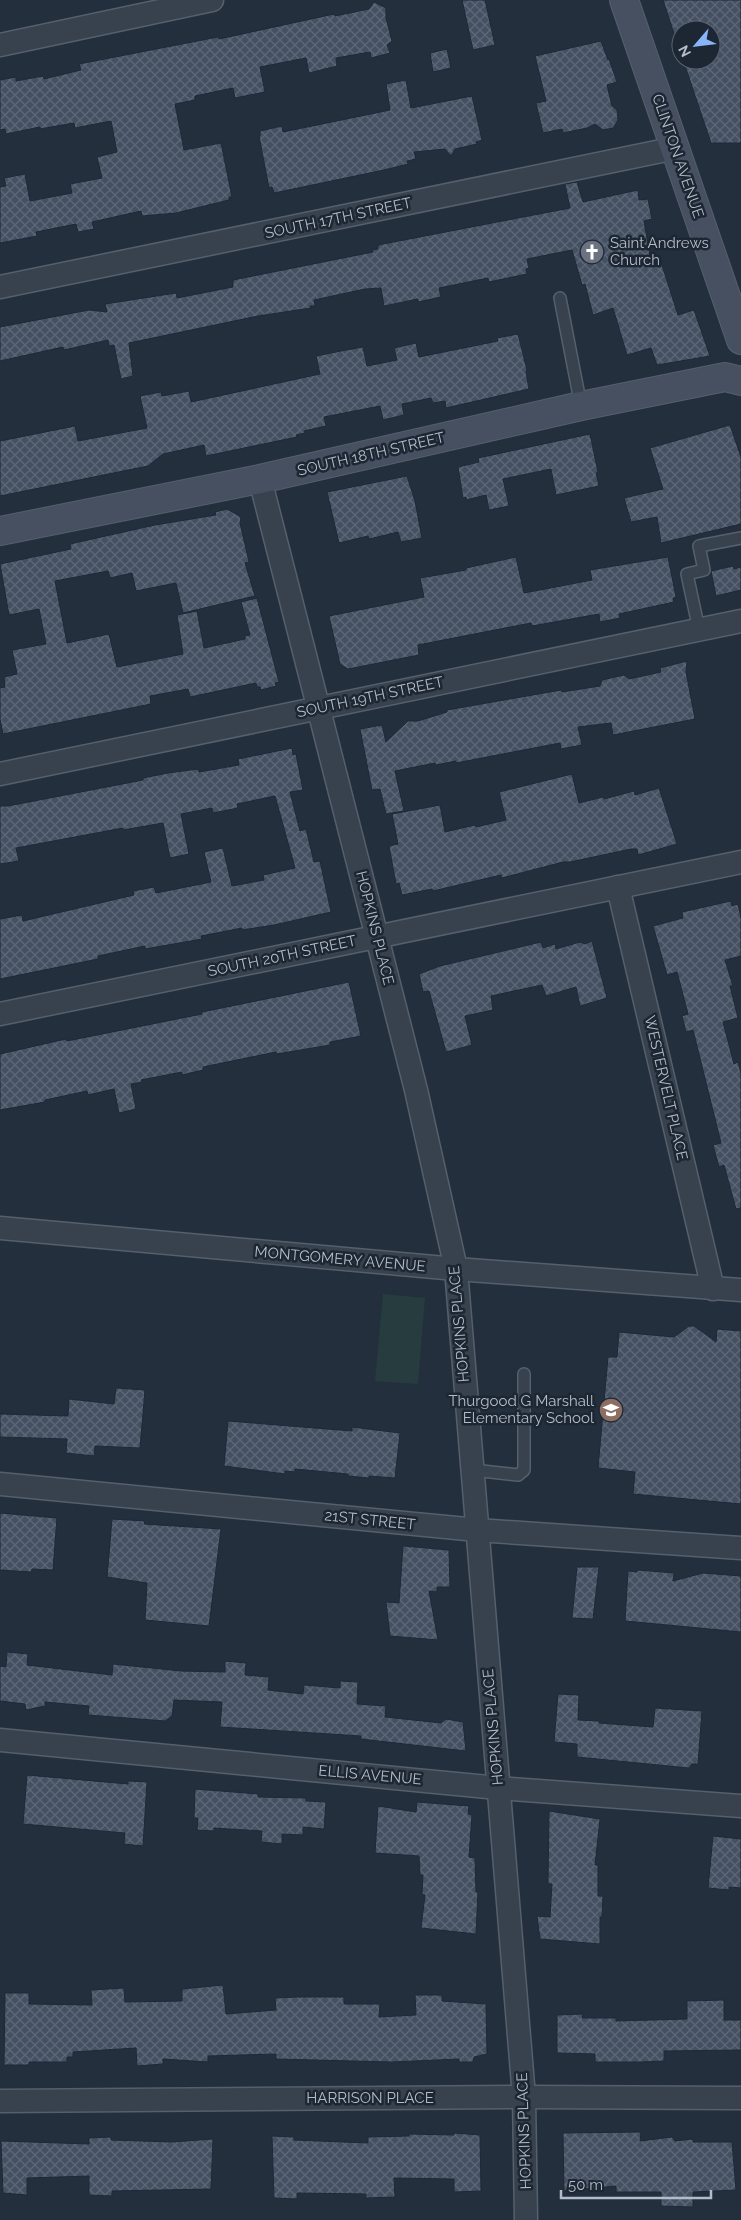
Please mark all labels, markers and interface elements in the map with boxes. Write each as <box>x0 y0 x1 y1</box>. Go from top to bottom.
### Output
north arrow <box>671 20 721 70</box>
text: N <box>675 43 694 60</box>
street label: CLINTON AVENUE <box>648 92 708 220</box>
street label: SOUTH 17TH STREET <box>263 194 413 242</box>
place label: Saint Andrews Church <box>610 234 709 269</box>
church icon: Saint Andrews Church <box>579 239 605 265</box>
street label: SOUTH 18TH STREET <box>296 428 446 480</box>
street label: SOUTH 19TH STREET <box>295 673 445 721</box>
street label: HOPKINS PLACE <box>352 869 398 987</box>
street label: SOUTH 20TH STREET <box>206 931 358 981</box>
street label: WESTERVELT PLACE <box>641 1014 691 1162</box>
street label: MONTGOMERY AVENUE <box>254 1243 426 1275</box>
street label: HOPKINS PLACE <box>445 1265 473 1383</box>
place label: Thurgood G Marshall Elementary School <box>448 1392 595 1427</box>
school or university icon: Thurgood G Marshall Elementary School <box>598 1397 624 1423</box>
street label: 21ST STREET <box>324 1506 416 1534</box>
street label: HOPKINS PLACE <box>479 1668 507 1786</box>
street label: ELLIS AVENUE <box>318 1762 422 1788</box>
street label: HOPKINS PLACE <box>513 2072 535 2190</box>
street label: HARRISON PLACE <box>306 2089 434 2107</box>
scale bar <box>561 2168 711 2200</box>
text: 50 m <box>568 2176 603 2194</box>

